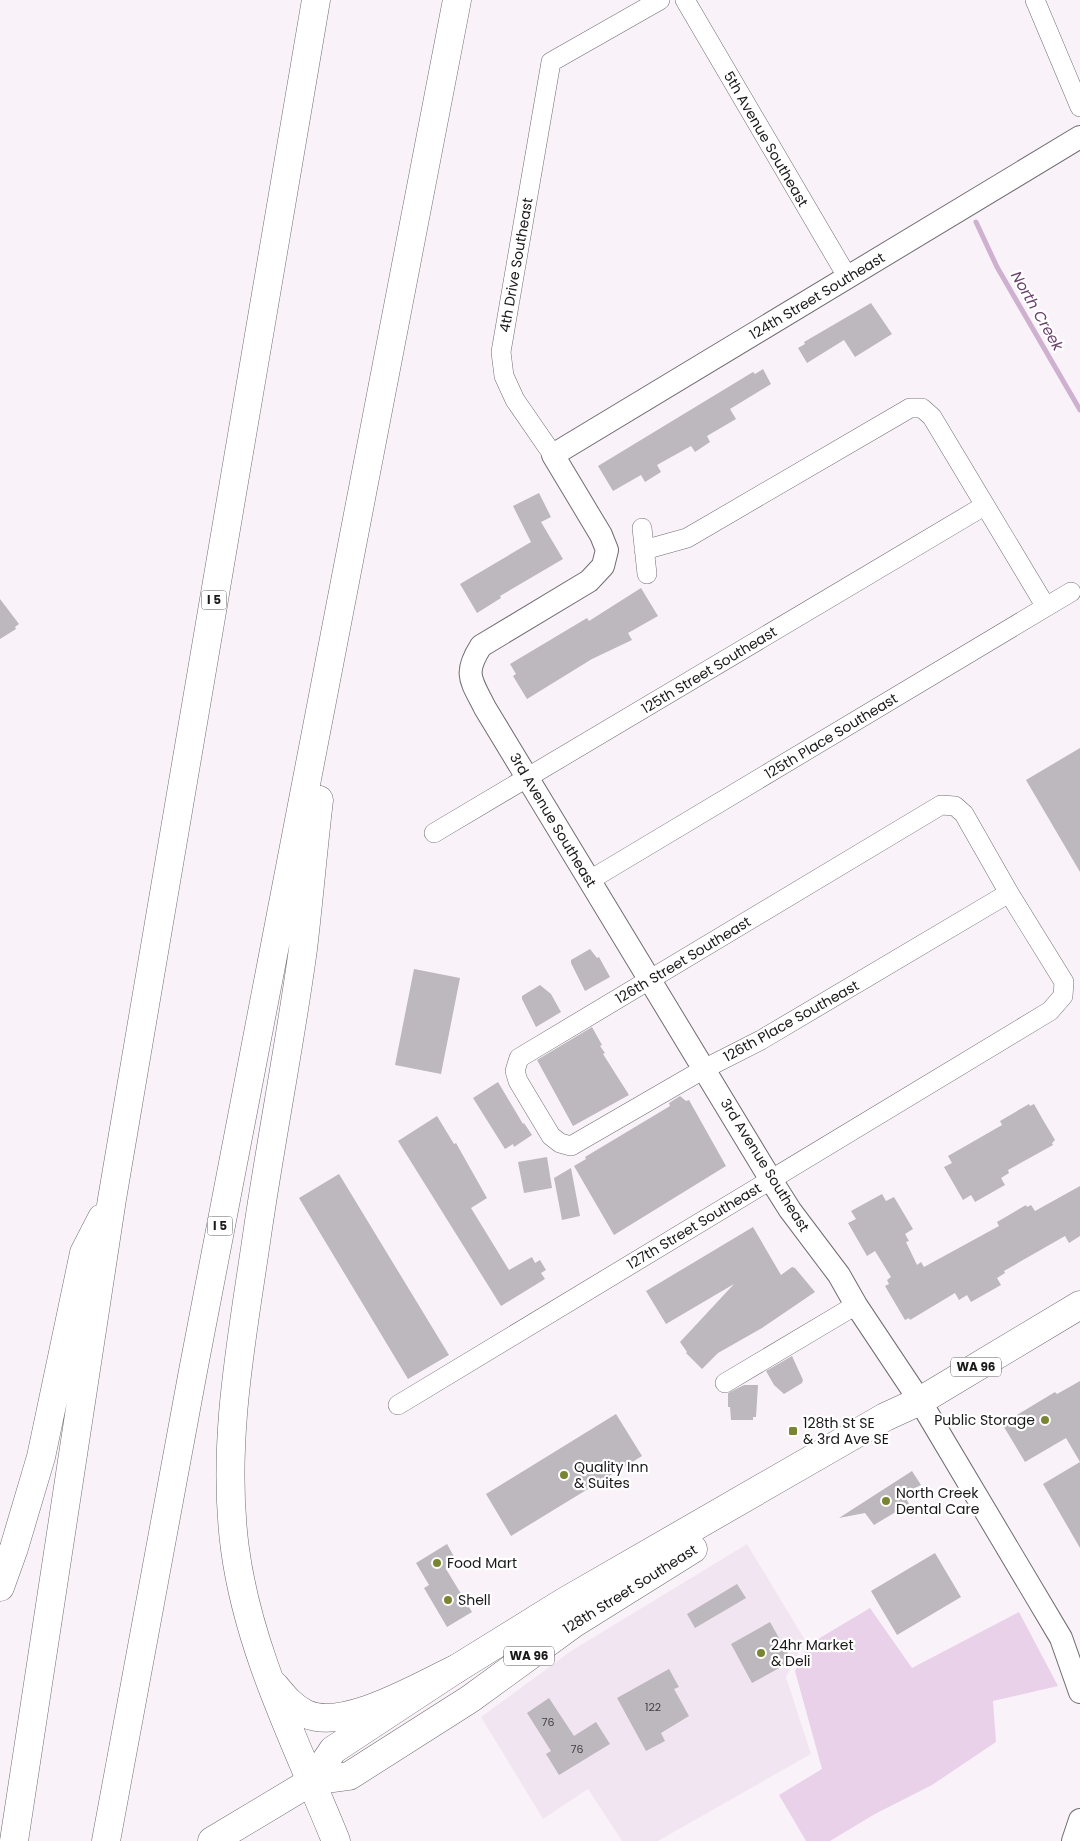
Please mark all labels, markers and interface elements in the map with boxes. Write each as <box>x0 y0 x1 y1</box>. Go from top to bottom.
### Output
street label: 5th Avenue Southeast <box>719 67 813 211</box>
street label: 4th Drive Southeast <box>494 196 538 334</box>
street label: 124th Street Southeast <box>746 248 888 344</box>
water label: North Creek <box>1006 267 1069 356</box>
road number: I 5 <box>202 590 226 610</box>
street label: 125th Street Southeast <box>638 622 780 718</box>
street label: 125th Place Southeast <box>761 688 901 784</box>
street label: 3rd Avenue Southeast <box>505 749 601 891</box>
street label: 126th Street Southeast <box>612 912 754 1008</box>
street label: 126th Place Southeast <box>720 975 862 1067</box>
street label: 3rd Avenue Southeast <box>716 1095 814 1235</box>
street label: 127th Street Southeast <box>623 1178 765 1274</box>
road number: I 5 <box>208 1216 232 1236</box>
road number: WA 96 <box>951 1358 1001 1376</box>
place label: Public Storage <box>934 1410 1035 1430</box>
place label: 128th St SE & 3rd Ave SE <box>803 1413 889 1449</box>
marker: Public Storage <box>1039 1414 1051 1426</box>
marker: 128th St SE & 3rd Ave SE <box>787 1425 799 1437</box>
place label: Quality Inn & Suites <box>574 1457 648 1493</box>
marker: Quality Inn & Suites <box>558 1469 570 1481</box>
place label: North Creek Dental Care <box>896 1483 980 1519</box>
marker: North Creek Dental Care <box>880 1495 892 1507</box>
street label: 128th Street Southeast <box>559 1540 701 1638</box>
place label: Food Mart <box>447 1553 517 1573</box>
marker: Food Mart <box>431 1557 443 1569</box>
place label: Shell <box>458 1590 491 1610</box>
marker: Shell <box>442 1594 454 1606</box>
place label: 24hr Market & Deli <box>771 1635 854 1671</box>
road number: WA 96 <box>504 1646 554 1665</box>
marker: 24hr Market & Deli <box>755 1647 767 1659</box>
house number: 122 <box>645 1699 661 1715</box>
house number: 76 <box>542 1714 555 1730</box>
house number: 76 <box>571 1741 584 1757</box>

